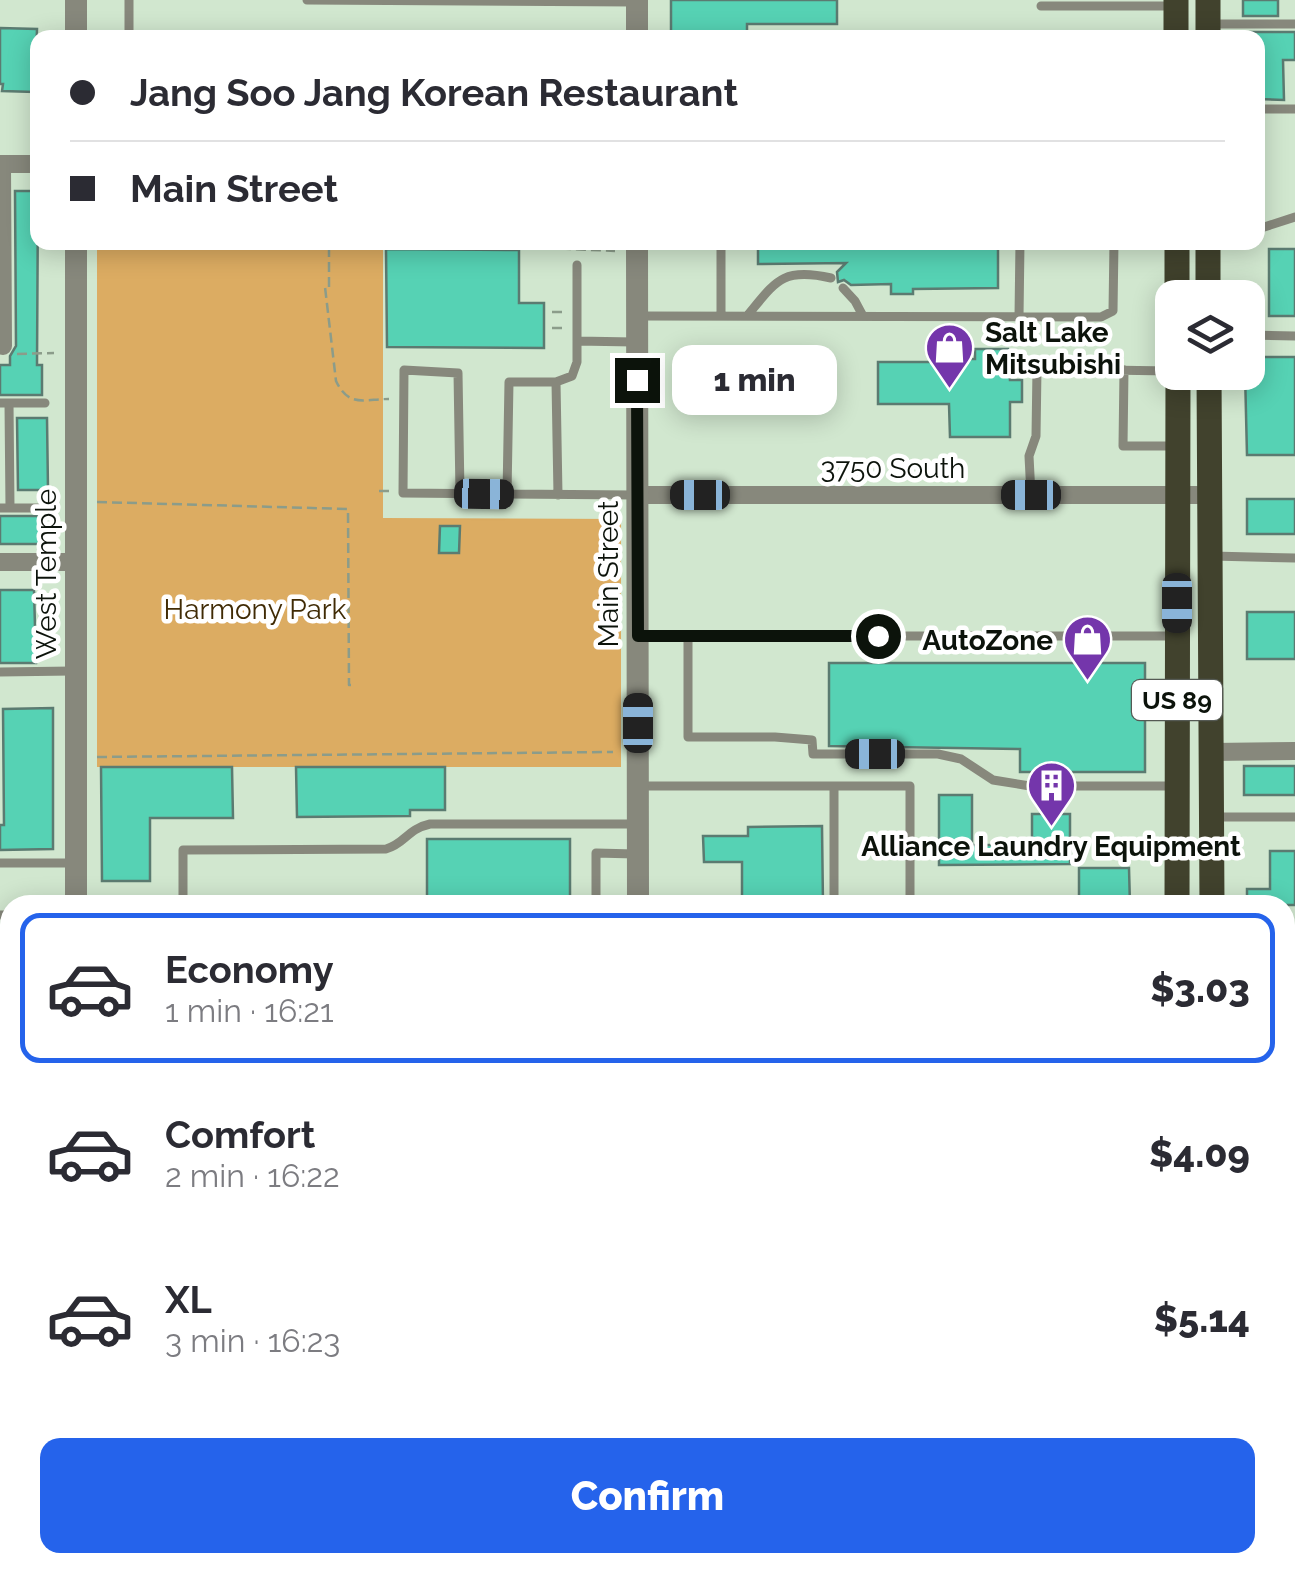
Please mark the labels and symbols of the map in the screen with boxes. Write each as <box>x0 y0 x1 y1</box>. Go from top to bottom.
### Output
place label: Salt Lake Mitsubishi <box>985 316 1121 381</box>
shop icon: Salt Lake Mitsubishi <box>924 322 976 390</box>
callout: 1 min <box>672 345 837 415</box>
route end <box>615 358 660 403</box>
street label: 3750 South <box>821 452 965 485</box>
car <box>454 478 514 510</box>
car <box>670 480 730 510</box>
car <box>1001 480 1061 510</box>
street label: West Temple <box>30 489 63 659</box>
street label: Main Street <box>592 500 625 647</box>
car <box>1162 573 1192 633</box>
park label: Harmony Park <box>164 593 347 626</box>
route start <box>856 614 901 659</box>
shop icon: AutoZone <box>1062 614 1114 682</box>
place label: AutoZone <box>922 624 1053 657</box>
road number: US 89 <box>1132 680 1222 720</box>
car <box>623 693 653 753</box>
car <box>845 739 905 769</box>
building icon: Alliance Laundry Equipment <box>1025 760 1077 828</box>
place label: Alliance Laundry Equipment <box>861 830 1241 863</box>

